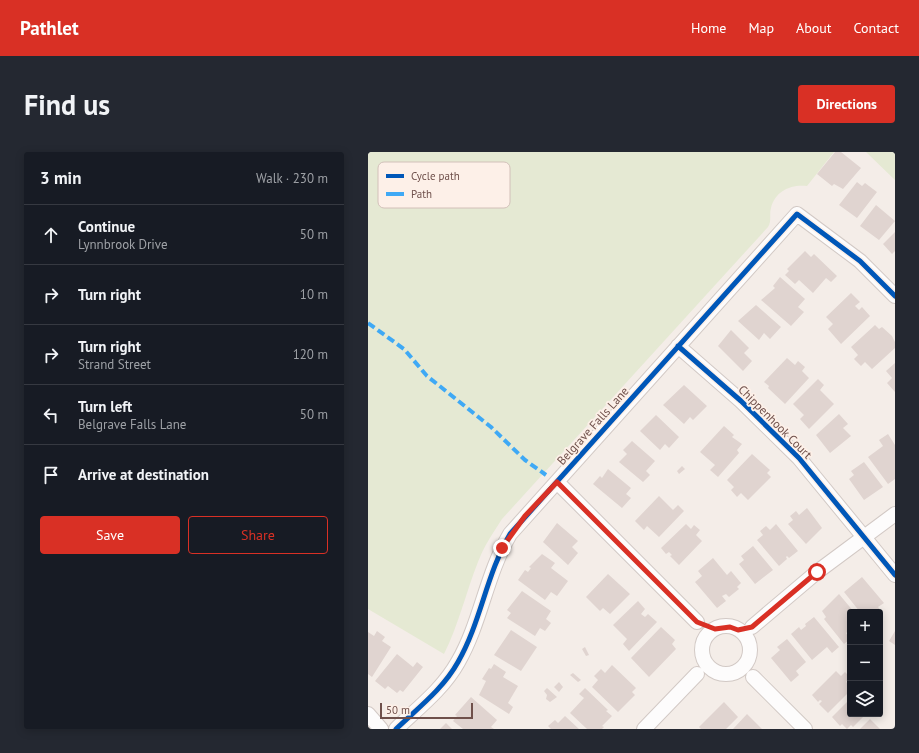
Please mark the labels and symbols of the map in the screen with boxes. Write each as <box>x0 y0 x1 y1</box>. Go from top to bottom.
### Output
legend <box>378 162 510 208</box>
text: Cycle path <box>411 169 460 183</box>
text: Path <box>411 187 432 201</box>
street label: Chippenhook Court <box>735 382 815 462</box>
street label: Belgrave Falls Lane <box>554 383 632 468</box>
route end <box>493 539 511 557</box>
route start <box>808 563 826 581</box>
scale bar <box>380 701 473 720</box>

